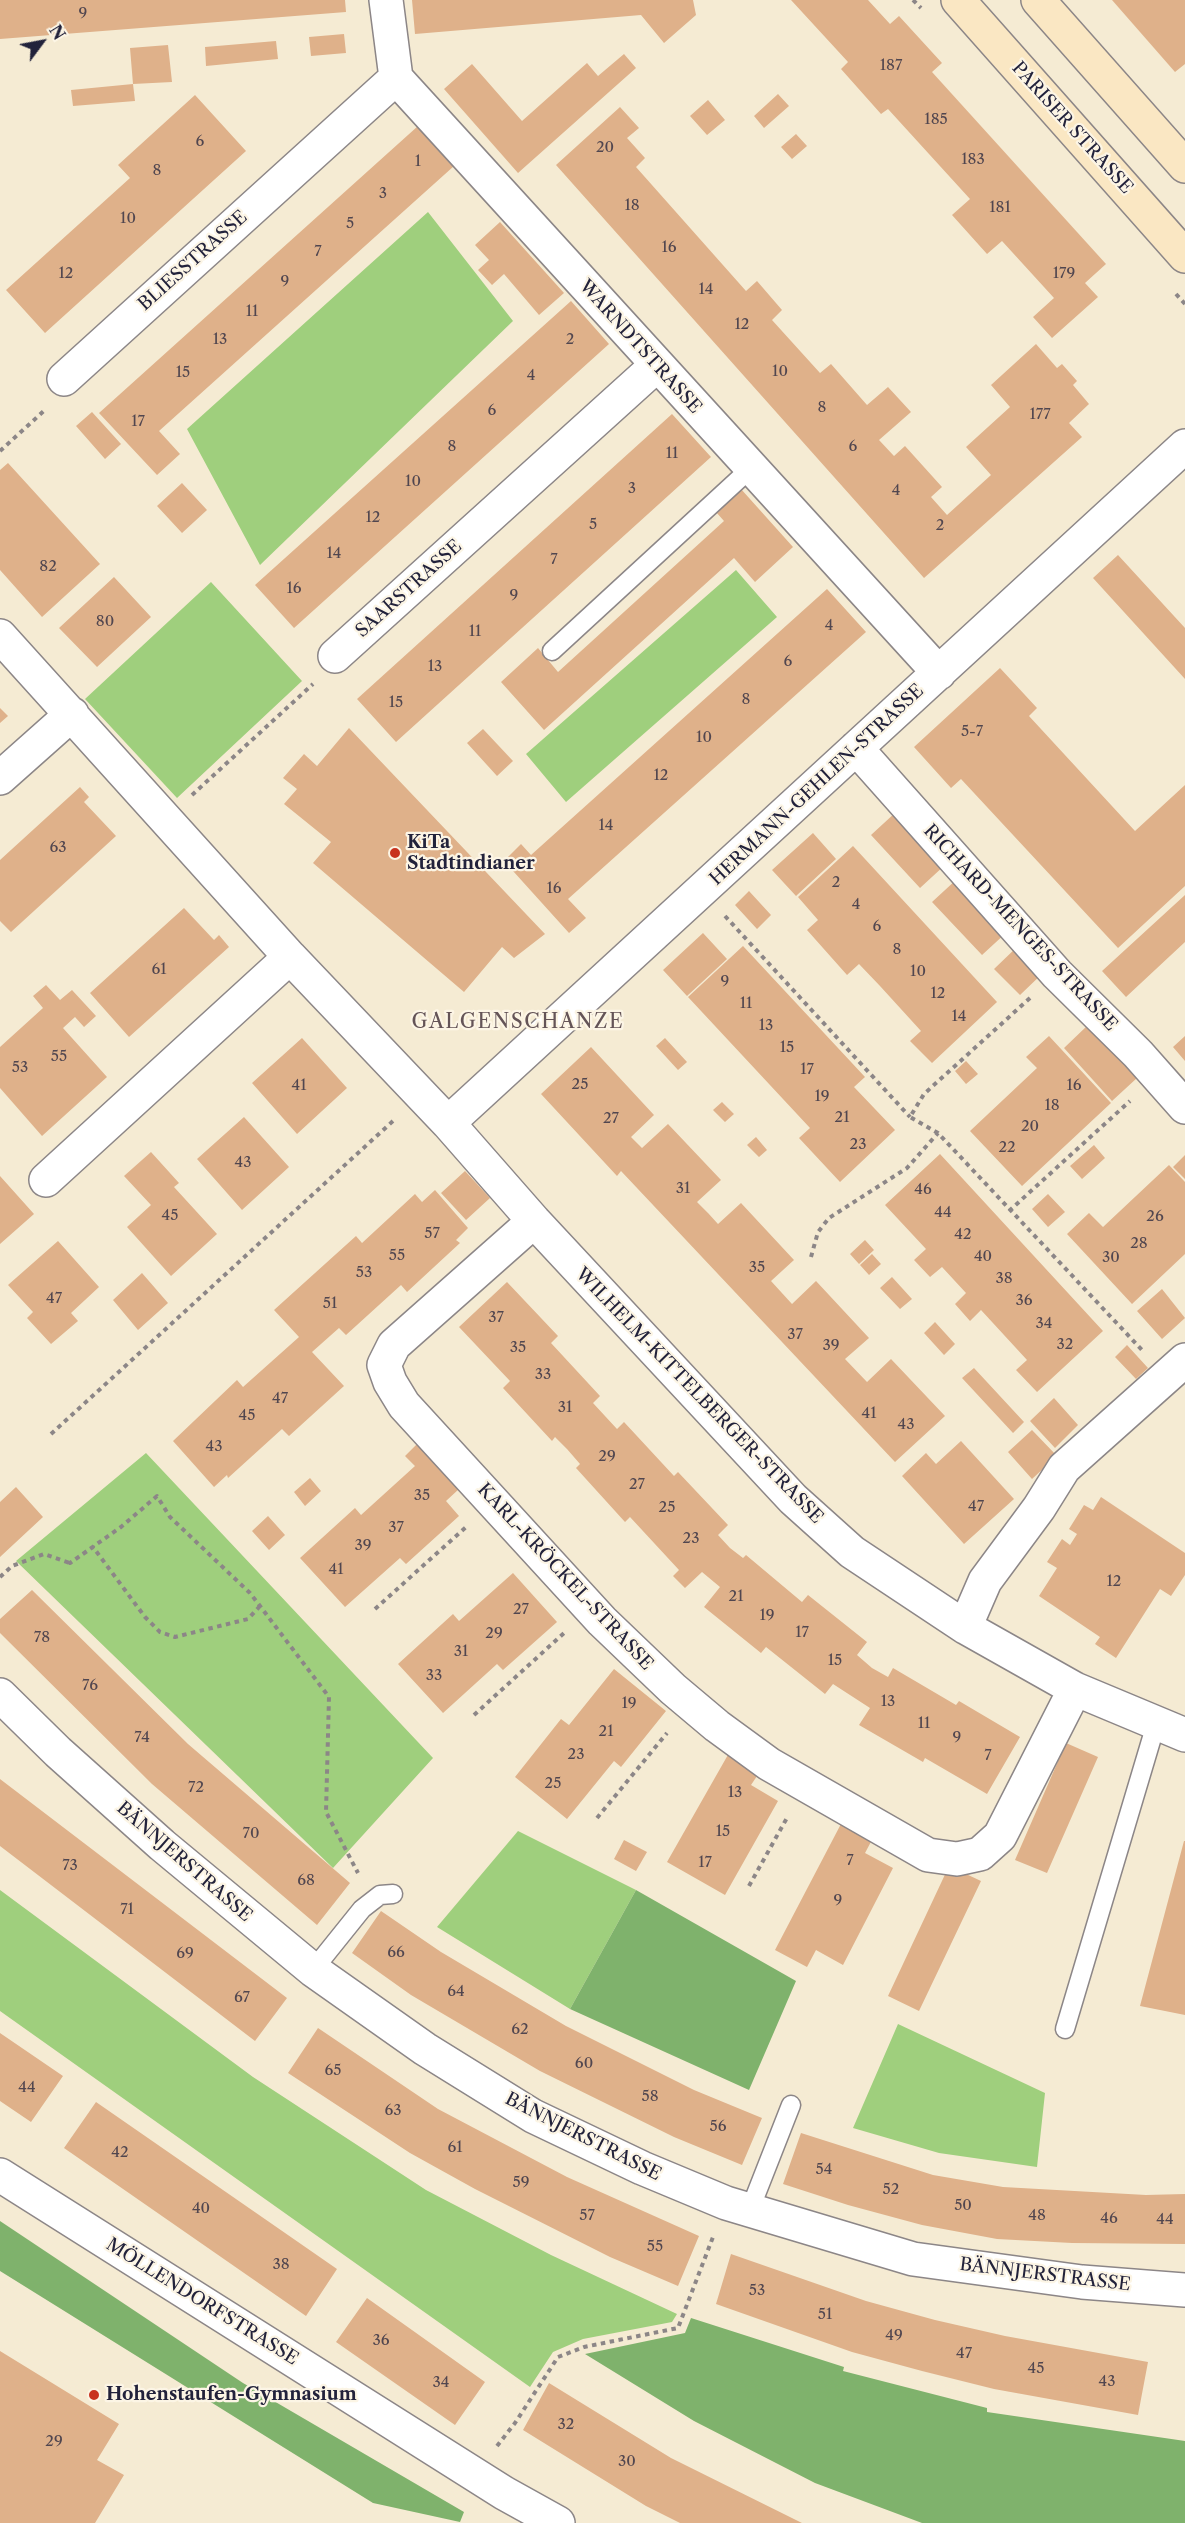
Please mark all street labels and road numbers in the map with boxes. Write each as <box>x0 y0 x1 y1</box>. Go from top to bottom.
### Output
street label: PARISER STRASSE <box>1007 58 1137 198</box>
street label: BLIESSTRASSE <box>134 206 252 316</box>
street label: WARNDTSTRASSE <box>574 276 706 418</box>
street label: SAARSTRASSE <box>352 536 466 642</box>
street label: HERMANN-GEHLEN-STRASSE <box>706 680 928 890</box>
street label: RICHARD-MENGES-STRASSE <box>919 820 1121 1036</box>
street label: WILHELM-KITTELBERGER-STRASSE <box>571 1264 827 1528</box>
street label: KARL-KRÖCKEL-STRASSE <box>473 1479 657 1675</box>
street label: BÄNNJERSTRASSE <box>112 1797 256 1927</box>
street label: BÄNNJERSTRASSE <box>501 2088 665 2186</box>
street label: MÖLLENDORFSTRASSE <box>102 2234 302 2370</box>
street label: BÄNNJERSTRASSE <box>958 2254 1132 2296</box>

